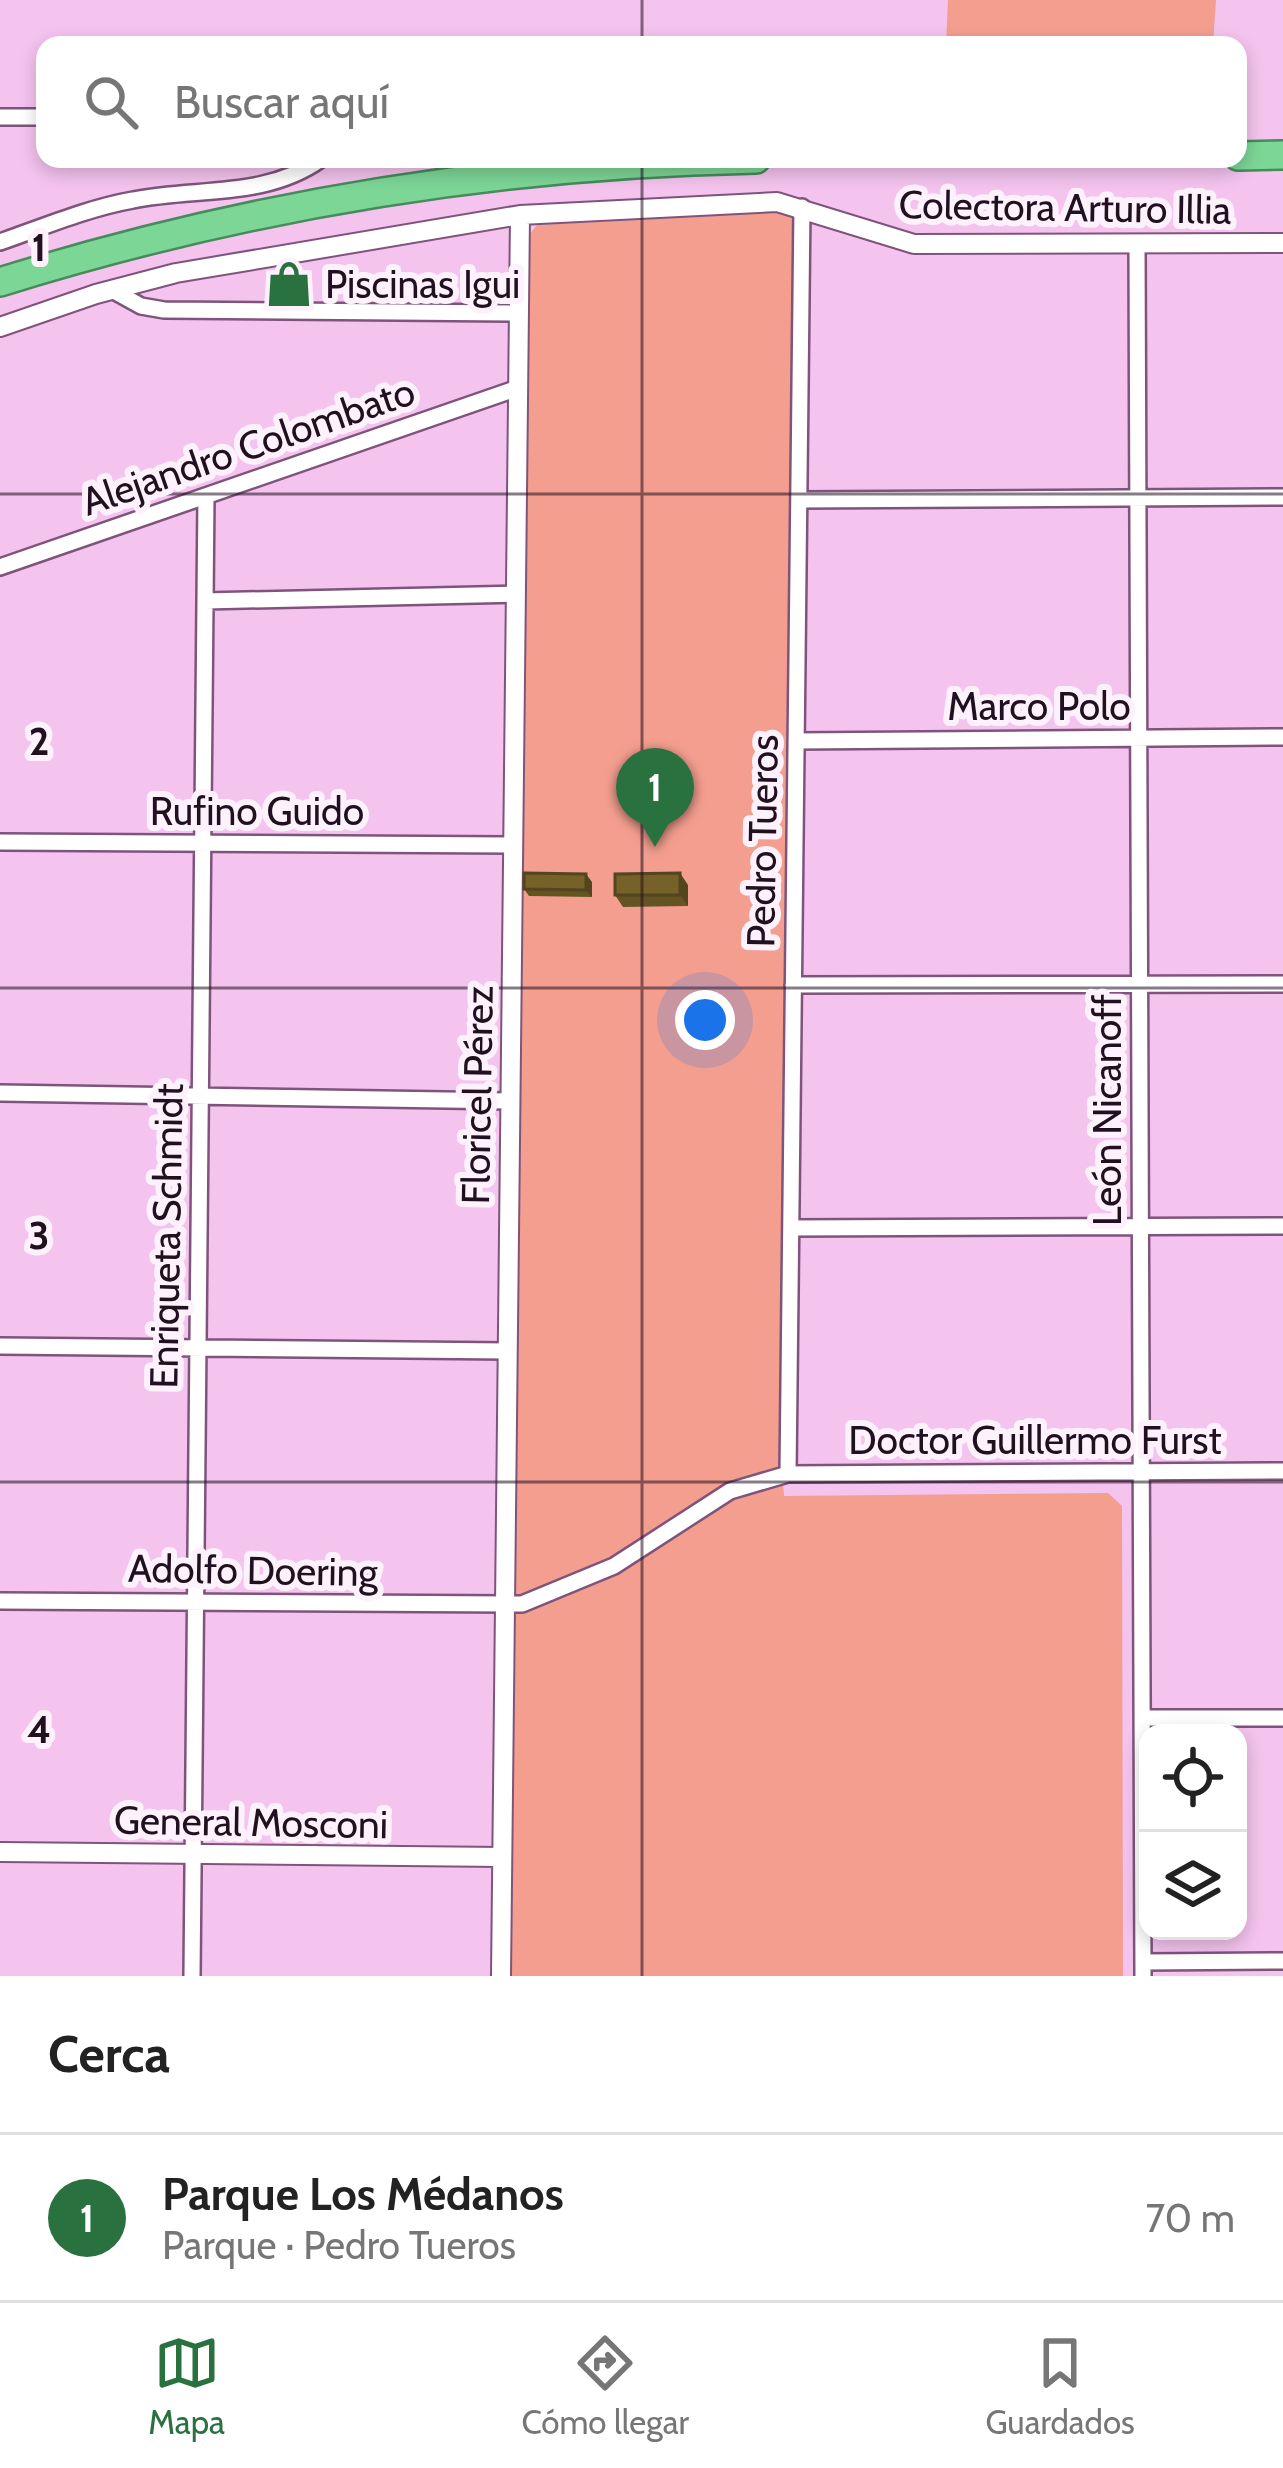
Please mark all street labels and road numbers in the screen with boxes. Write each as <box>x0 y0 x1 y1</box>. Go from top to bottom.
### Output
street label: Colectora Arturo Illia <box>898 180 1232 234</box>
street label: Alejandro Colombato <box>75 366 421 526</box>
street label: Marco Polo <box>947 682 1131 730</box>
street label: Pedro Tueros <box>736 734 788 948</box>
street label: Rufino Guido <box>150 787 364 835</box>
street label: Floricel Pérez <box>451 985 503 1205</box>
street label: León Nicanoff <box>1083 994 1131 1226</box>
street label: Enriqueta Schmidt <box>139 1083 193 1389</box>
street label: Doctor Guillermo Furst <box>848 1416 1222 1464</box>
street label: Adolfo Doering <box>128 1544 379 1596</box>
street label: General Mosconi <box>113 1796 389 1848</box>

